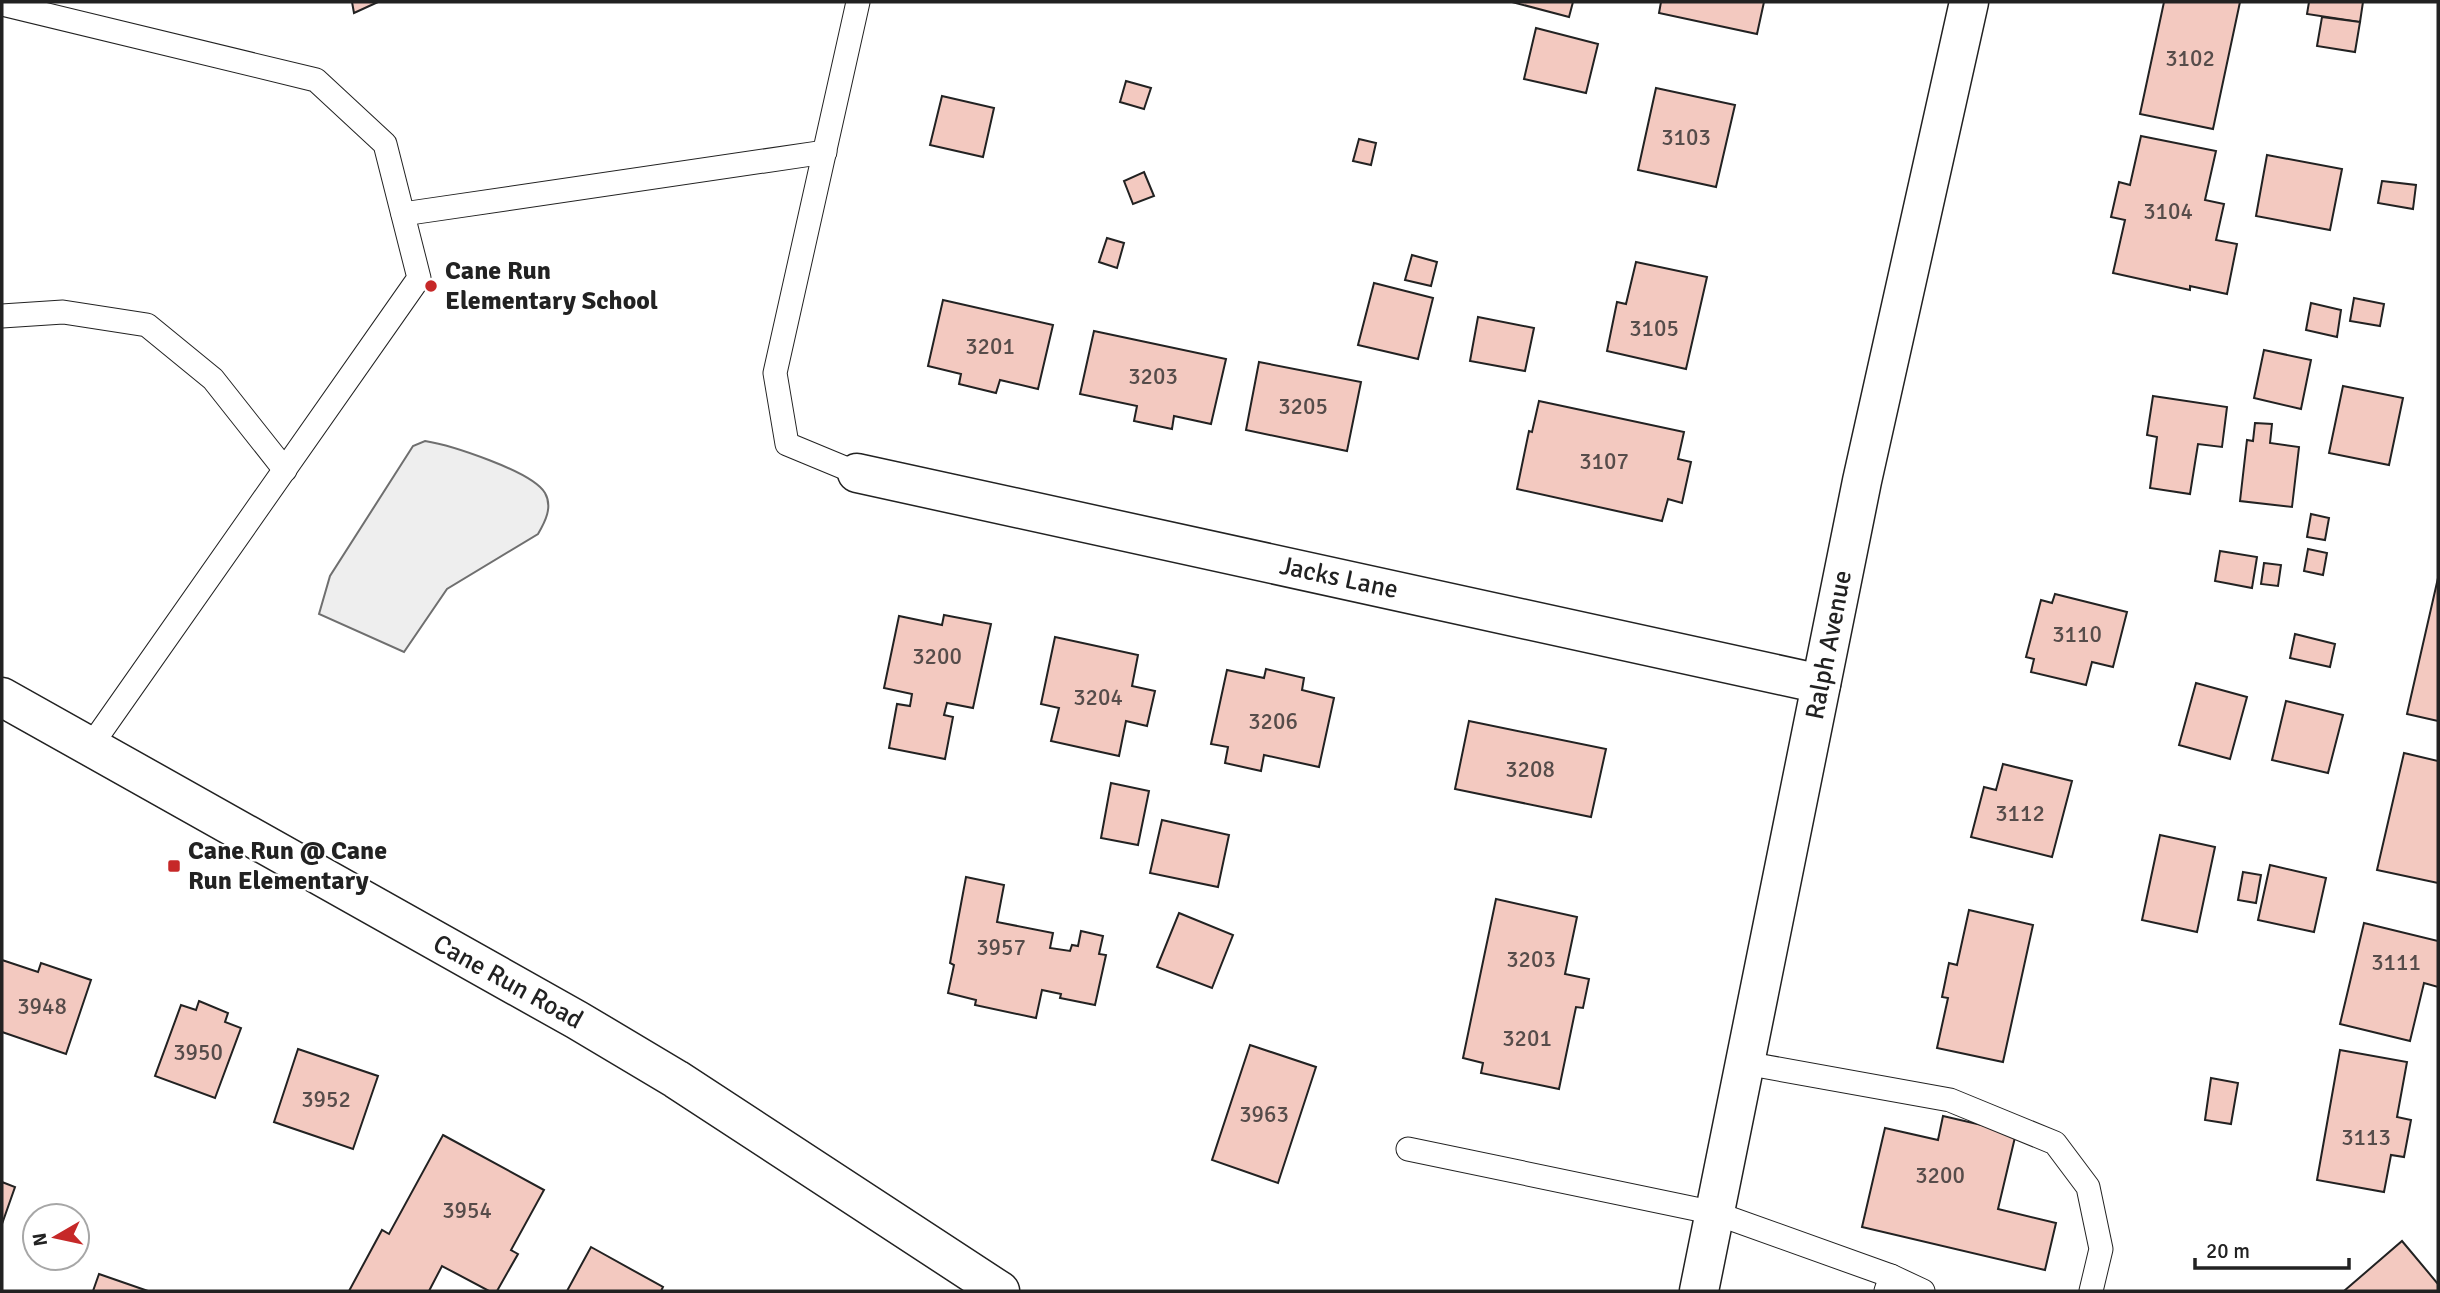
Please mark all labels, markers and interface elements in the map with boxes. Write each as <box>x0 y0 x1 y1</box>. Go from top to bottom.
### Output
house number: 3102 <box>2165 44 2215 73</box>
house number: 3103 <box>1661 123 1711 152</box>
house number: 3104 <box>2143 197 2193 226</box>
place label: Cane Run Elementary School <box>445 255 658 317</box>
marker: Cane Run Elementary School <box>423 278 439 294</box>
house number: 3105 <box>1629 314 1679 343</box>
house number: 3201 <box>965 332 1015 361</box>
house number: 3203 <box>1128 362 1178 391</box>
house number: 3205 <box>1278 392 1328 421</box>
house number: 3107 <box>1579 447 1629 476</box>
street label: Jacks Lane <box>1277 550 1401 606</box>
street label: Ralph Avenue <box>1799 568 1859 722</box>
house number: 3110 <box>2052 620 2102 649</box>
house number: 3200 <box>912 642 962 671</box>
house number: 3204 <box>1073 683 1123 712</box>
house number: 3206 <box>1248 707 1298 736</box>
house number: 3208 <box>1505 755 1555 784</box>
house number: 3112 <box>1995 799 2045 828</box>
place label: Cane Run @ Cane Run Elementary <box>188 835 387 897</box>
marker: Cane Run @ Cane Run Elementary <box>166 858 182 874</box>
street label: Cane Run Road <box>427 928 589 1036</box>
house number: 3957 <box>976 933 1026 962</box>
house number: 3203 <box>1506 945 1556 974</box>
house number: 3111 <box>2371 948 2421 977</box>
house number: 3948 <box>17 992 67 1021</box>
house number: 3201 <box>1502 1024 1552 1053</box>
house number: 3950 <box>173 1038 223 1067</box>
house number: 3952 <box>301 1085 351 1114</box>
house number: 3963 <box>1239 1100 1289 1129</box>
house number: 3113 <box>2341 1123 2391 1152</box>
house number: 3200 <box>1915 1161 1965 1190</box>
house number: 3954 <box>442 1196 492 1225</box>
north arrow <box>21 1202 91 1272</box>
scale bar <box>2195 1226 2349 1270</box>
text: N <box>27 1231 53 1248</box>
text: 20 m <box>2206 1238 2250 1264</box>

